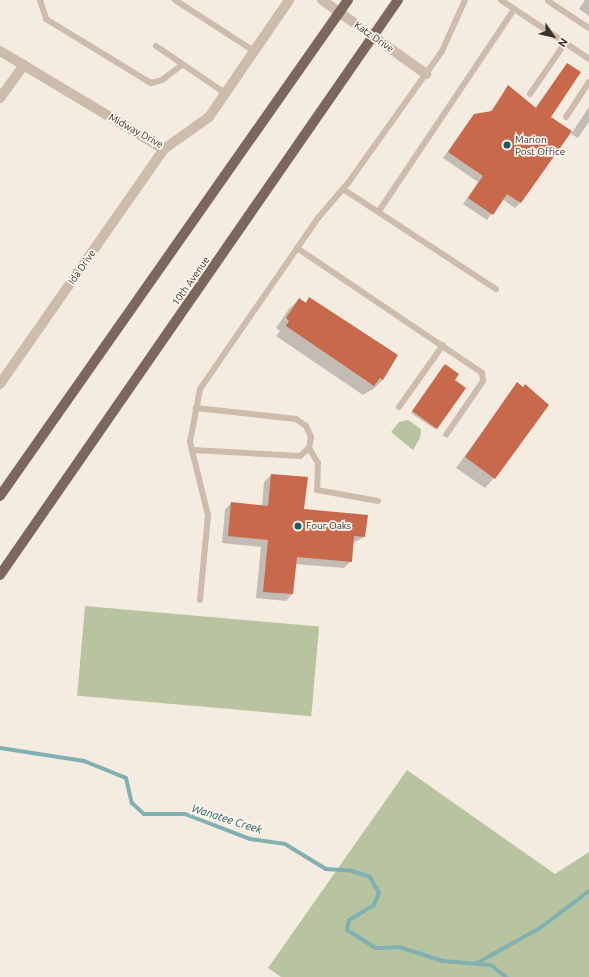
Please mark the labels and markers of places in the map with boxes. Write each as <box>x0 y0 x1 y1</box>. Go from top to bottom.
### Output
place label: Marion Post Office <box>515 133 565 156</box>
marker: Marion Post Office <box>502 140 512 150</box>
place label: Four Oaks <box>306 520 351 532</box>
marker: Four Oaks <box>293 521 303 531</box>

